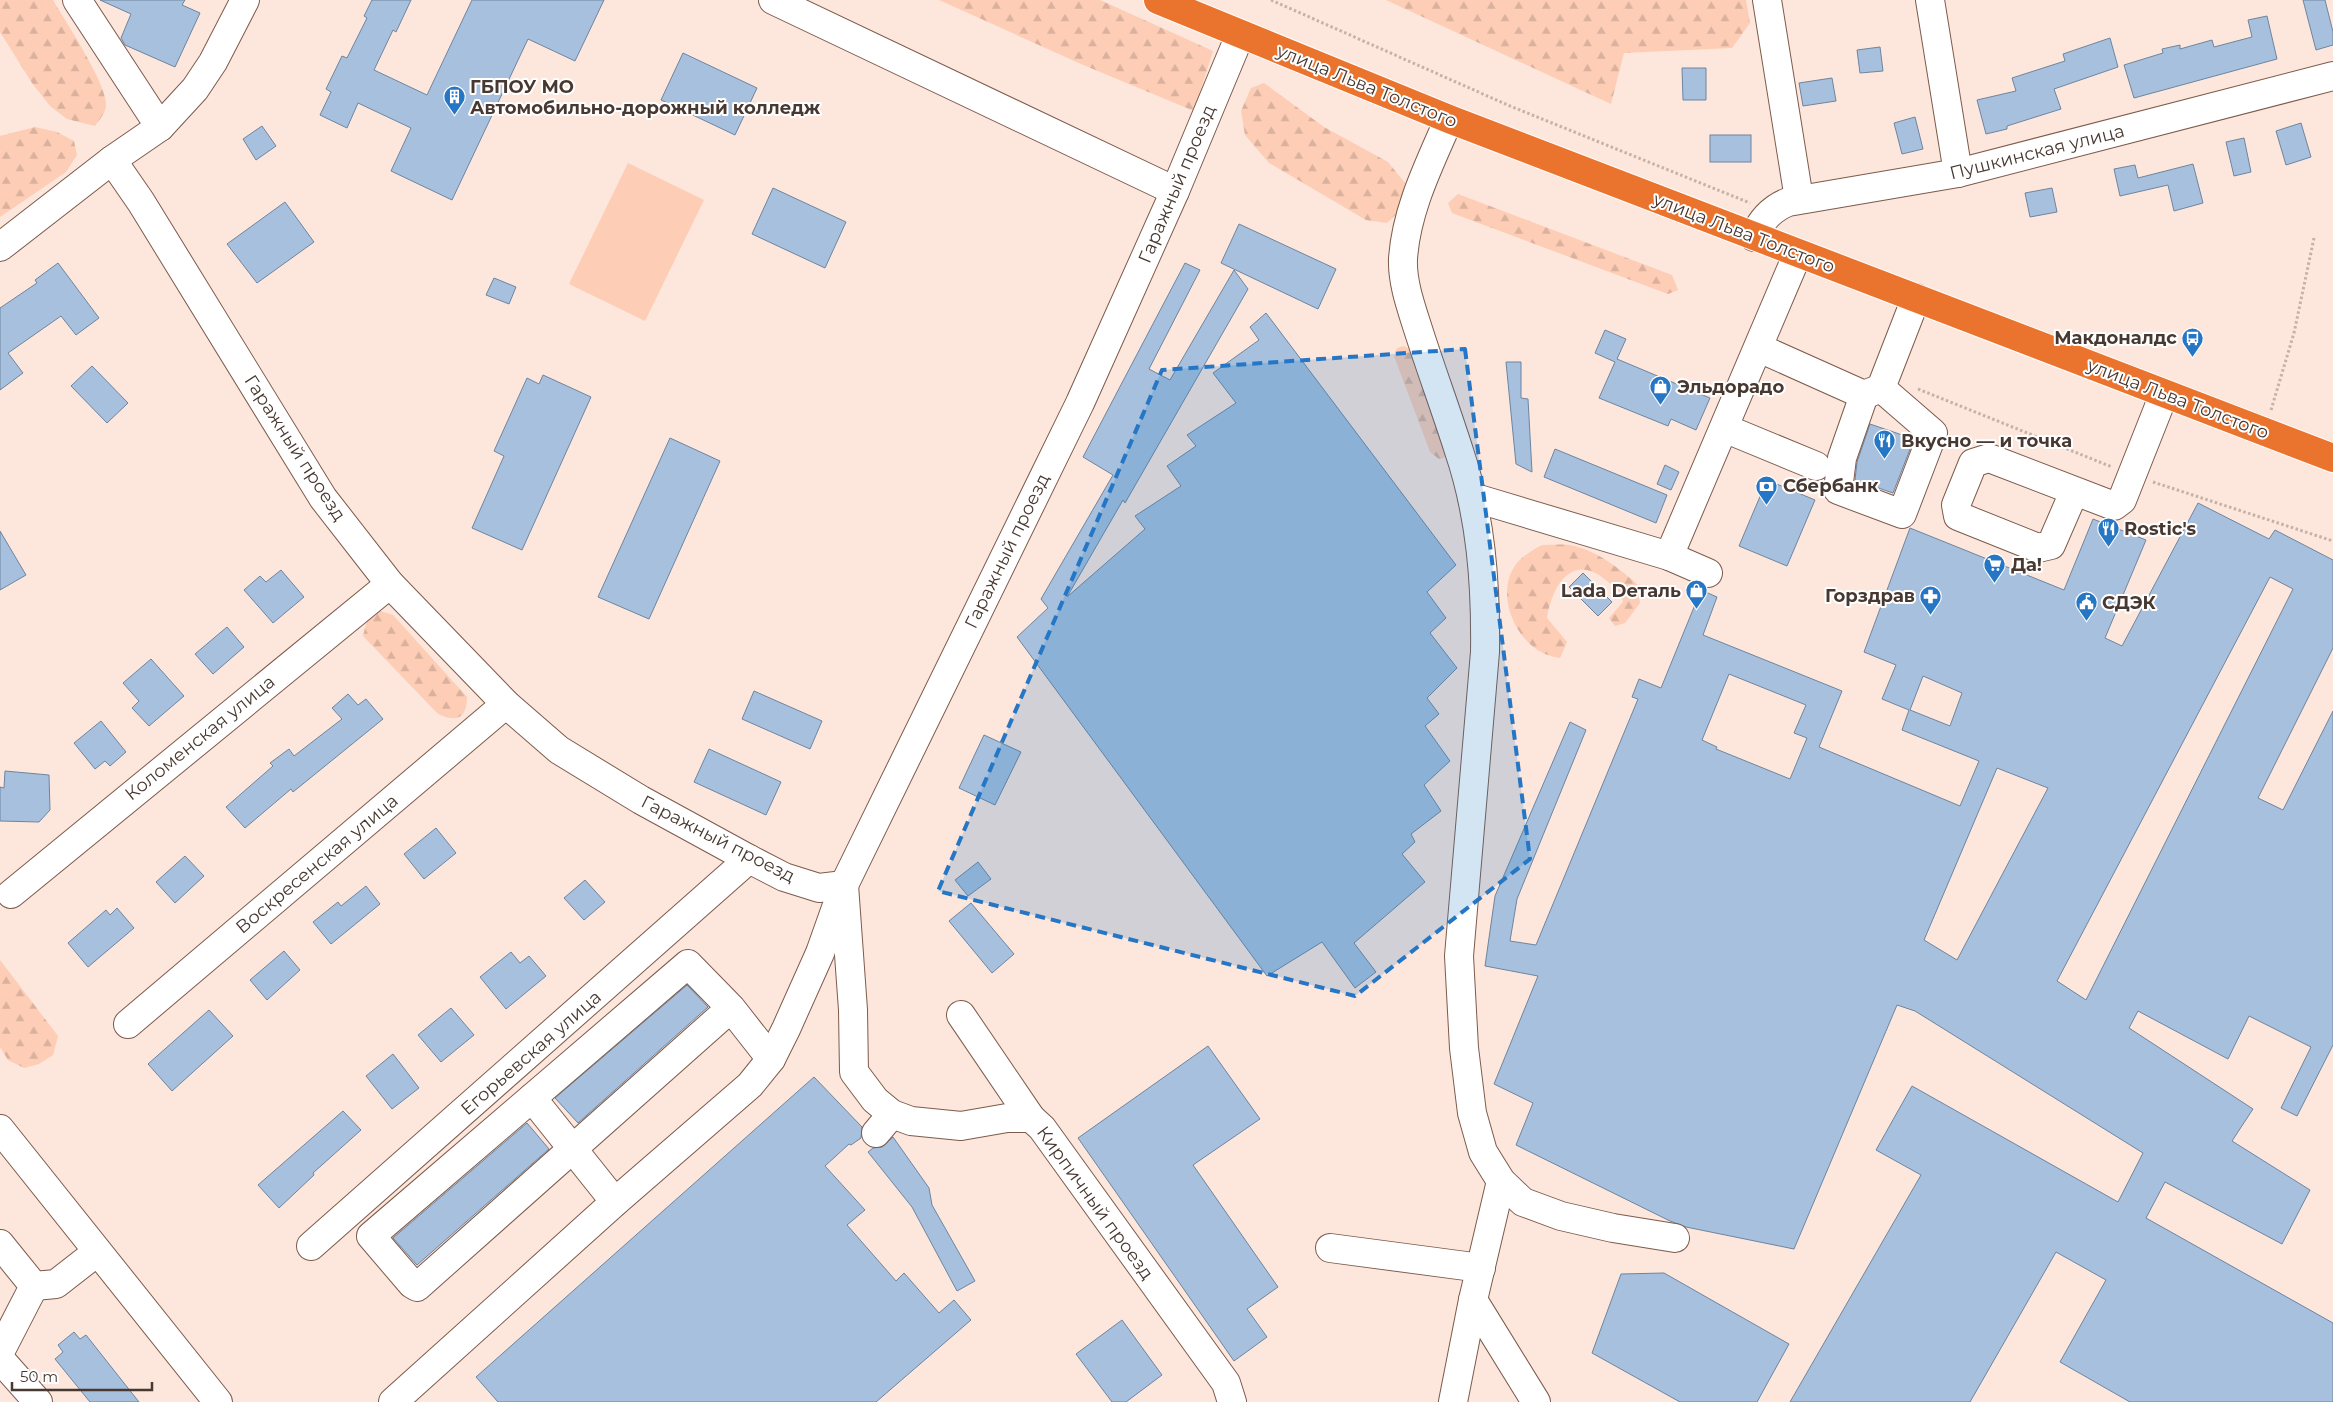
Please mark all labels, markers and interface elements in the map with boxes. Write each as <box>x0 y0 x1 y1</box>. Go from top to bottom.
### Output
street label: улица Льва Толстого <box>1273 39 1460 132</box>
place label: ГБПОУ МО Автомобильно-дорожный колледж <box>470 76 821 119</box>
building icon: ГБПОУ МО Автомобильно-дорожный колледж <box>442 85 466 116</box>
street label: Гаражный проезд <box>1134 101 1220 266</box>
street label: Пушкинская улица <box>1947 120 2127 184</box>
street label: улица Льва Толстого <box>1649 188 1838 278</box>
bus stop icon: Макдоналдс <box>2181 326 2205 357</box>
place label: Макдоналдс <box>2054 327 2177 349</box>
street label: улица Льва Толстого <box>2083 354 2272 444</box>
street label: Гаражный проезд <box>240 371 351 525</box>
shop icon: Эльдорадо <box>1649 375 1673 406</box>
place label: Эльдорадо <box>1677 376 1784 398</box>
restaurant icon: Вкусно — и точка <box>1873 429 1897 460</box>
place label: Вкусно — и точка <box>1901 430 2072 452</box>
street label: Гаражный проезд <box>960 470 1054 632</box>
bank icon: Сбербанк <box>1755 474 1779 505</box>
place label: Сбербанк <box>1783 475 1879 497</box>
restaurant icon: Rostic's <box>2096 517 2120 548</box>
place label: Rostic's <box>2124 518 2197 540</box>
supermarket icon: Да! <box>1983 553 2007 584</box>
place label: Да! <box>2011 554 2042 576</box>
shop icon: Lada Dеталь <box>1685 579 1709 610</box>
place label: Lada Dеталь <box>1561 580 1681 602</box>
pharmacy icon: Горздрав <box>1919 584 1943 615</box>
place label: Горздрав <box>1825 585 1915 607</box>
public building icon: СДЭК <box>2074 591 2098 622</box>
place label: СДЭК <box>2102 592 2157 614</box>
street label: Коломенская улица <box>121 671 279 805</box>
street label: Воскресенская улица <box>231 790 403 938</box>
street label: Гаражный проезд <box>637 791 799 887</box>
street label: Егорьевская улица <box>456 986 606 1120</box>
street label: Кирпичный проезд <box>1032 1122 1158 1284</box>
scale bar <box>12 1360 152 1392</box>
text: 50 m <box>20 1367 58 1386</box>

